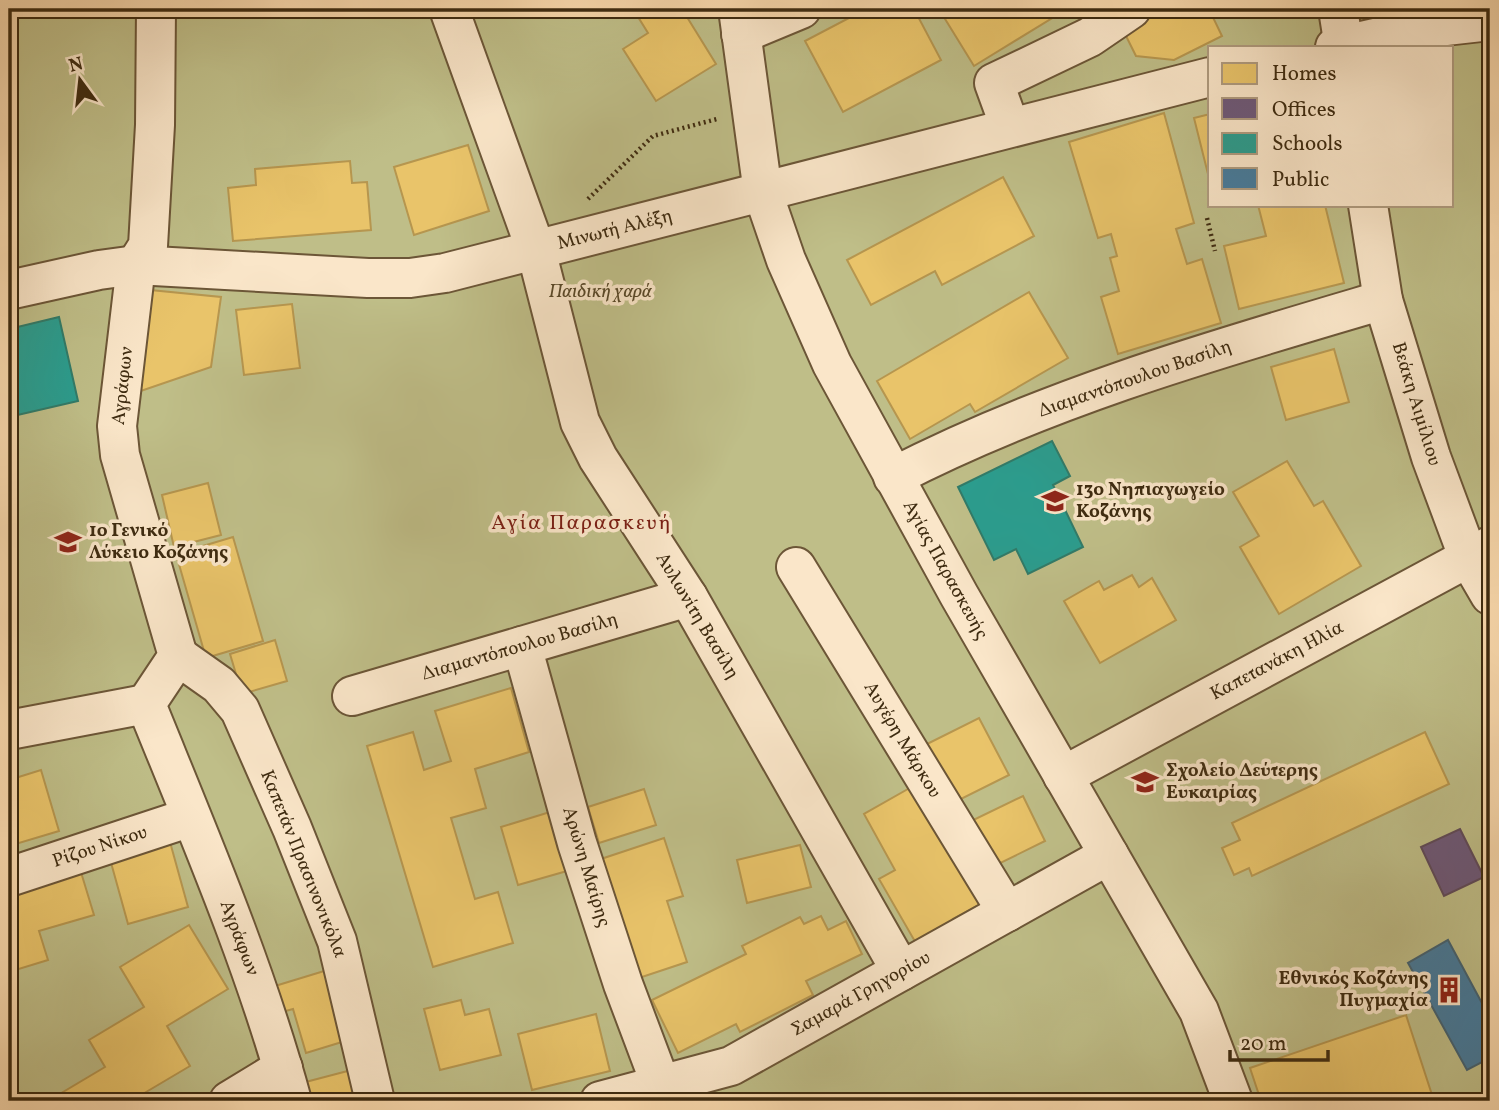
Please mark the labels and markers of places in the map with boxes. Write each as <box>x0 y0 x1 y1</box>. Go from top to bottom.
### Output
place label: 13ο Νηπιαγωγείο Κοζάνης <box>1076 477 1225 525</box>
school or university icon: 13ο Νηπιαγωγείο Κοζάνης <box>1040 486 1070 516</box>
place label: 1ο Γενικό Λύκειο Κοζάνης <box>89 518 228 566</box>
school or university icon: 1ο Γενικό Λύκειο Κοζάνης <box>53 527 83 557</box>
place label: Σχολείο Δεύτερης Ευκαιρίας <box>1166 758 1318 806</box>
school or university icon: Σχολείο Δεύτερης Ευκαιρίας <box>1130 767 1160 797</box>
place label: Εθνικός Κοζάνης Πυγμαχία <box>1279 966 1429 1014</box>
building icon: Εθνικός Κοζάνης Πυγμαχία <box>1434 975 1464 1005</box>

